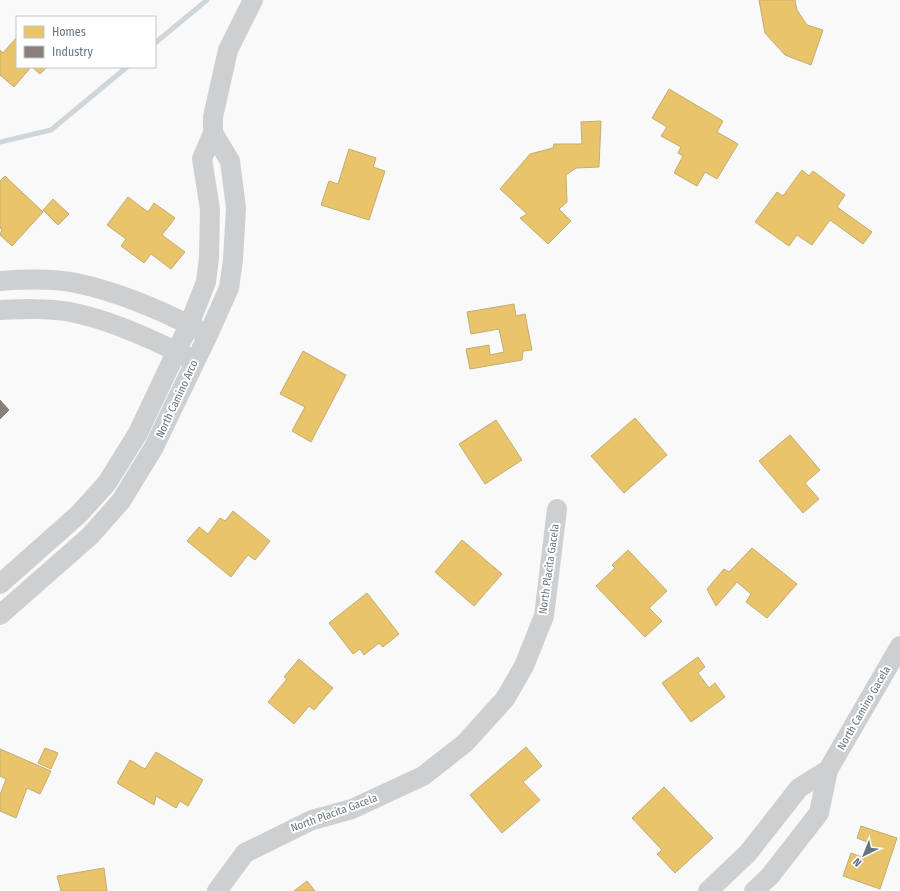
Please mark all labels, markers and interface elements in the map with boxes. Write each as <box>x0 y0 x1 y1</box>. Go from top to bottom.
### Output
legend <box>16 16 156 68</box>
text: Homes <box>52 25 86 39</box>
text: Industry <box>52 45 93 59</box>
street label: North Camino Arco <box>153 358 201 440</box>
street label: North Placita Gacela <box>536 523 562 615</box>
street label: North Camino Gacela <box>835 664 893 752</box>
street label: North Placita Gacela <box>289 791 379 835</box>
north arrow <box>844 835 884 875</box>
text: N <box>851 855 864 869</box>

